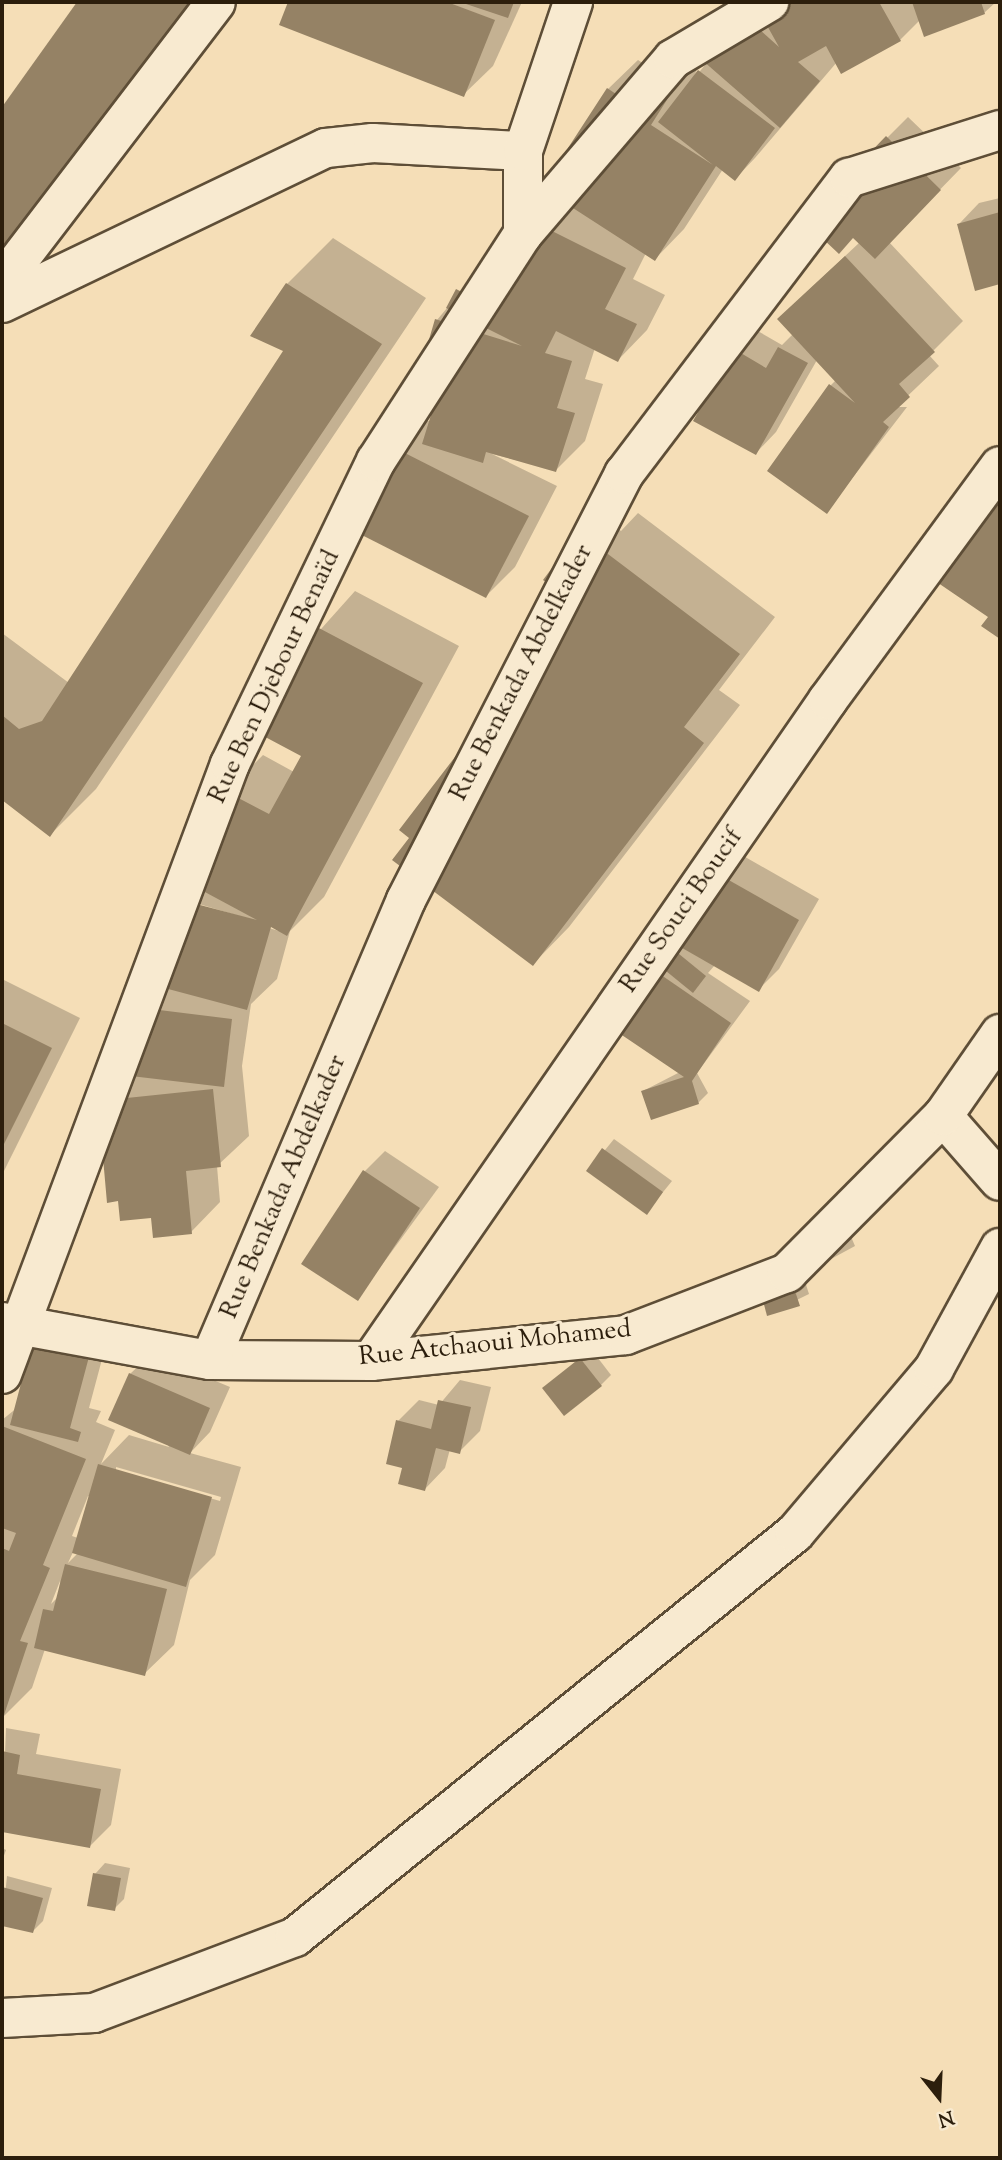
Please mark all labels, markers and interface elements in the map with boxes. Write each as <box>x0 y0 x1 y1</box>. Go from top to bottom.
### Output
street label: Rue Benkada Abdelkader <box>444 540 600 806</box>
street label: Rue Ben Djebour Benaïd <box>202 545 348 809</box>
street label: Rue Souci Boucif <box>614 823 750 999</box>
street label: Rue Benkada Abdelkader <box>214 1050 354 1324</box>
street label: Rue Atchaoui Mohamed <box>357 1314 633 1374</box>
north arrow <box>904 2062 974 2132</box>
text: N <box>934 2102 957 2133</box>

